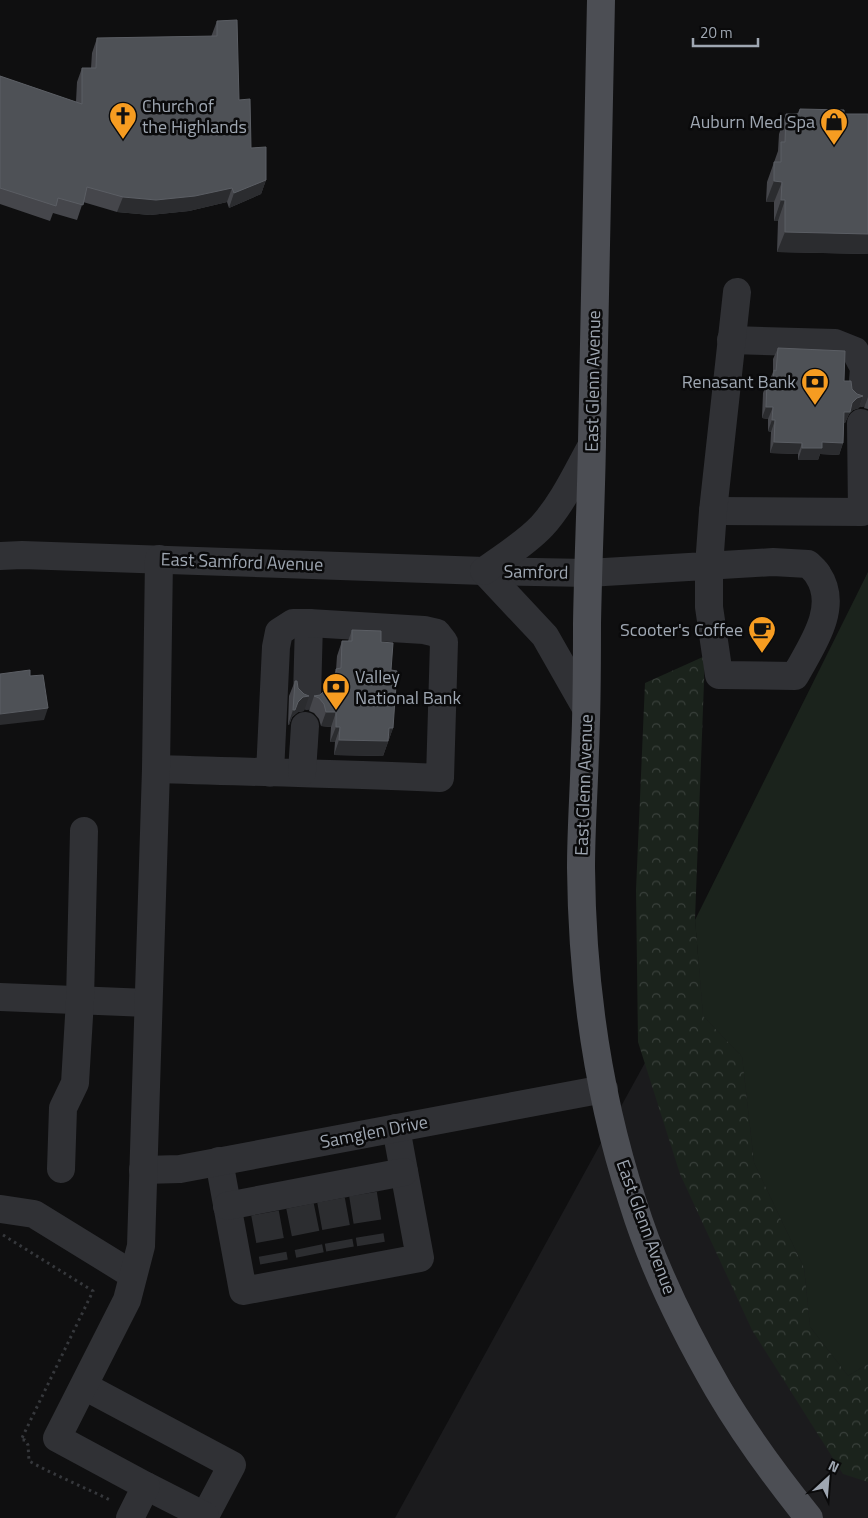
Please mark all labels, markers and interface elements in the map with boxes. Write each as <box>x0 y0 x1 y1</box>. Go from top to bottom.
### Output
scale bar <box>693 15 758 47</box>
text: 20 m <box>700 21 733 44</box>
place label: Church of the Highlands <box>142 92 247 140</box>
church icon: Church of the Highlands <box>108 101 138 140</box>
shop icon: Auburn Med Spa <box>819 107 849 146</box>
place label: Auburn Med Spa <box>690 108 815 135</box>
street label: East Glenn Avenue <box>578 310 607 452</box>
bank icon: Renasant Bank <box>800 367 830 406</box>
place label: Renasant Bank <box>682 368 796 395</box>
street label: East Samford Avenue <box>160 545 324 578</box>
street label: Samford <box>503 557 569 586</box>
cafe icon: Scooter's Coffee <box>747 615 777 654</box>
place label: Scooter's Coffee <box>620 616 743 643</box>
place label: Valley National Bank <box>355 663 462 711</box>
bank icon: Valley National Bank <box>321 672 351 711</box>
street label: East Glenn Avenue <box>568 714 599 856</box>
street label: Samglen Drive <box>318 1108 430 1155</box>
street label: East Glenn Avenue <box>610 1156 683 1298</box>
north arrow <box>803 1453 853 1503</box>
text: N <box>825 1454 843 1477</box>

